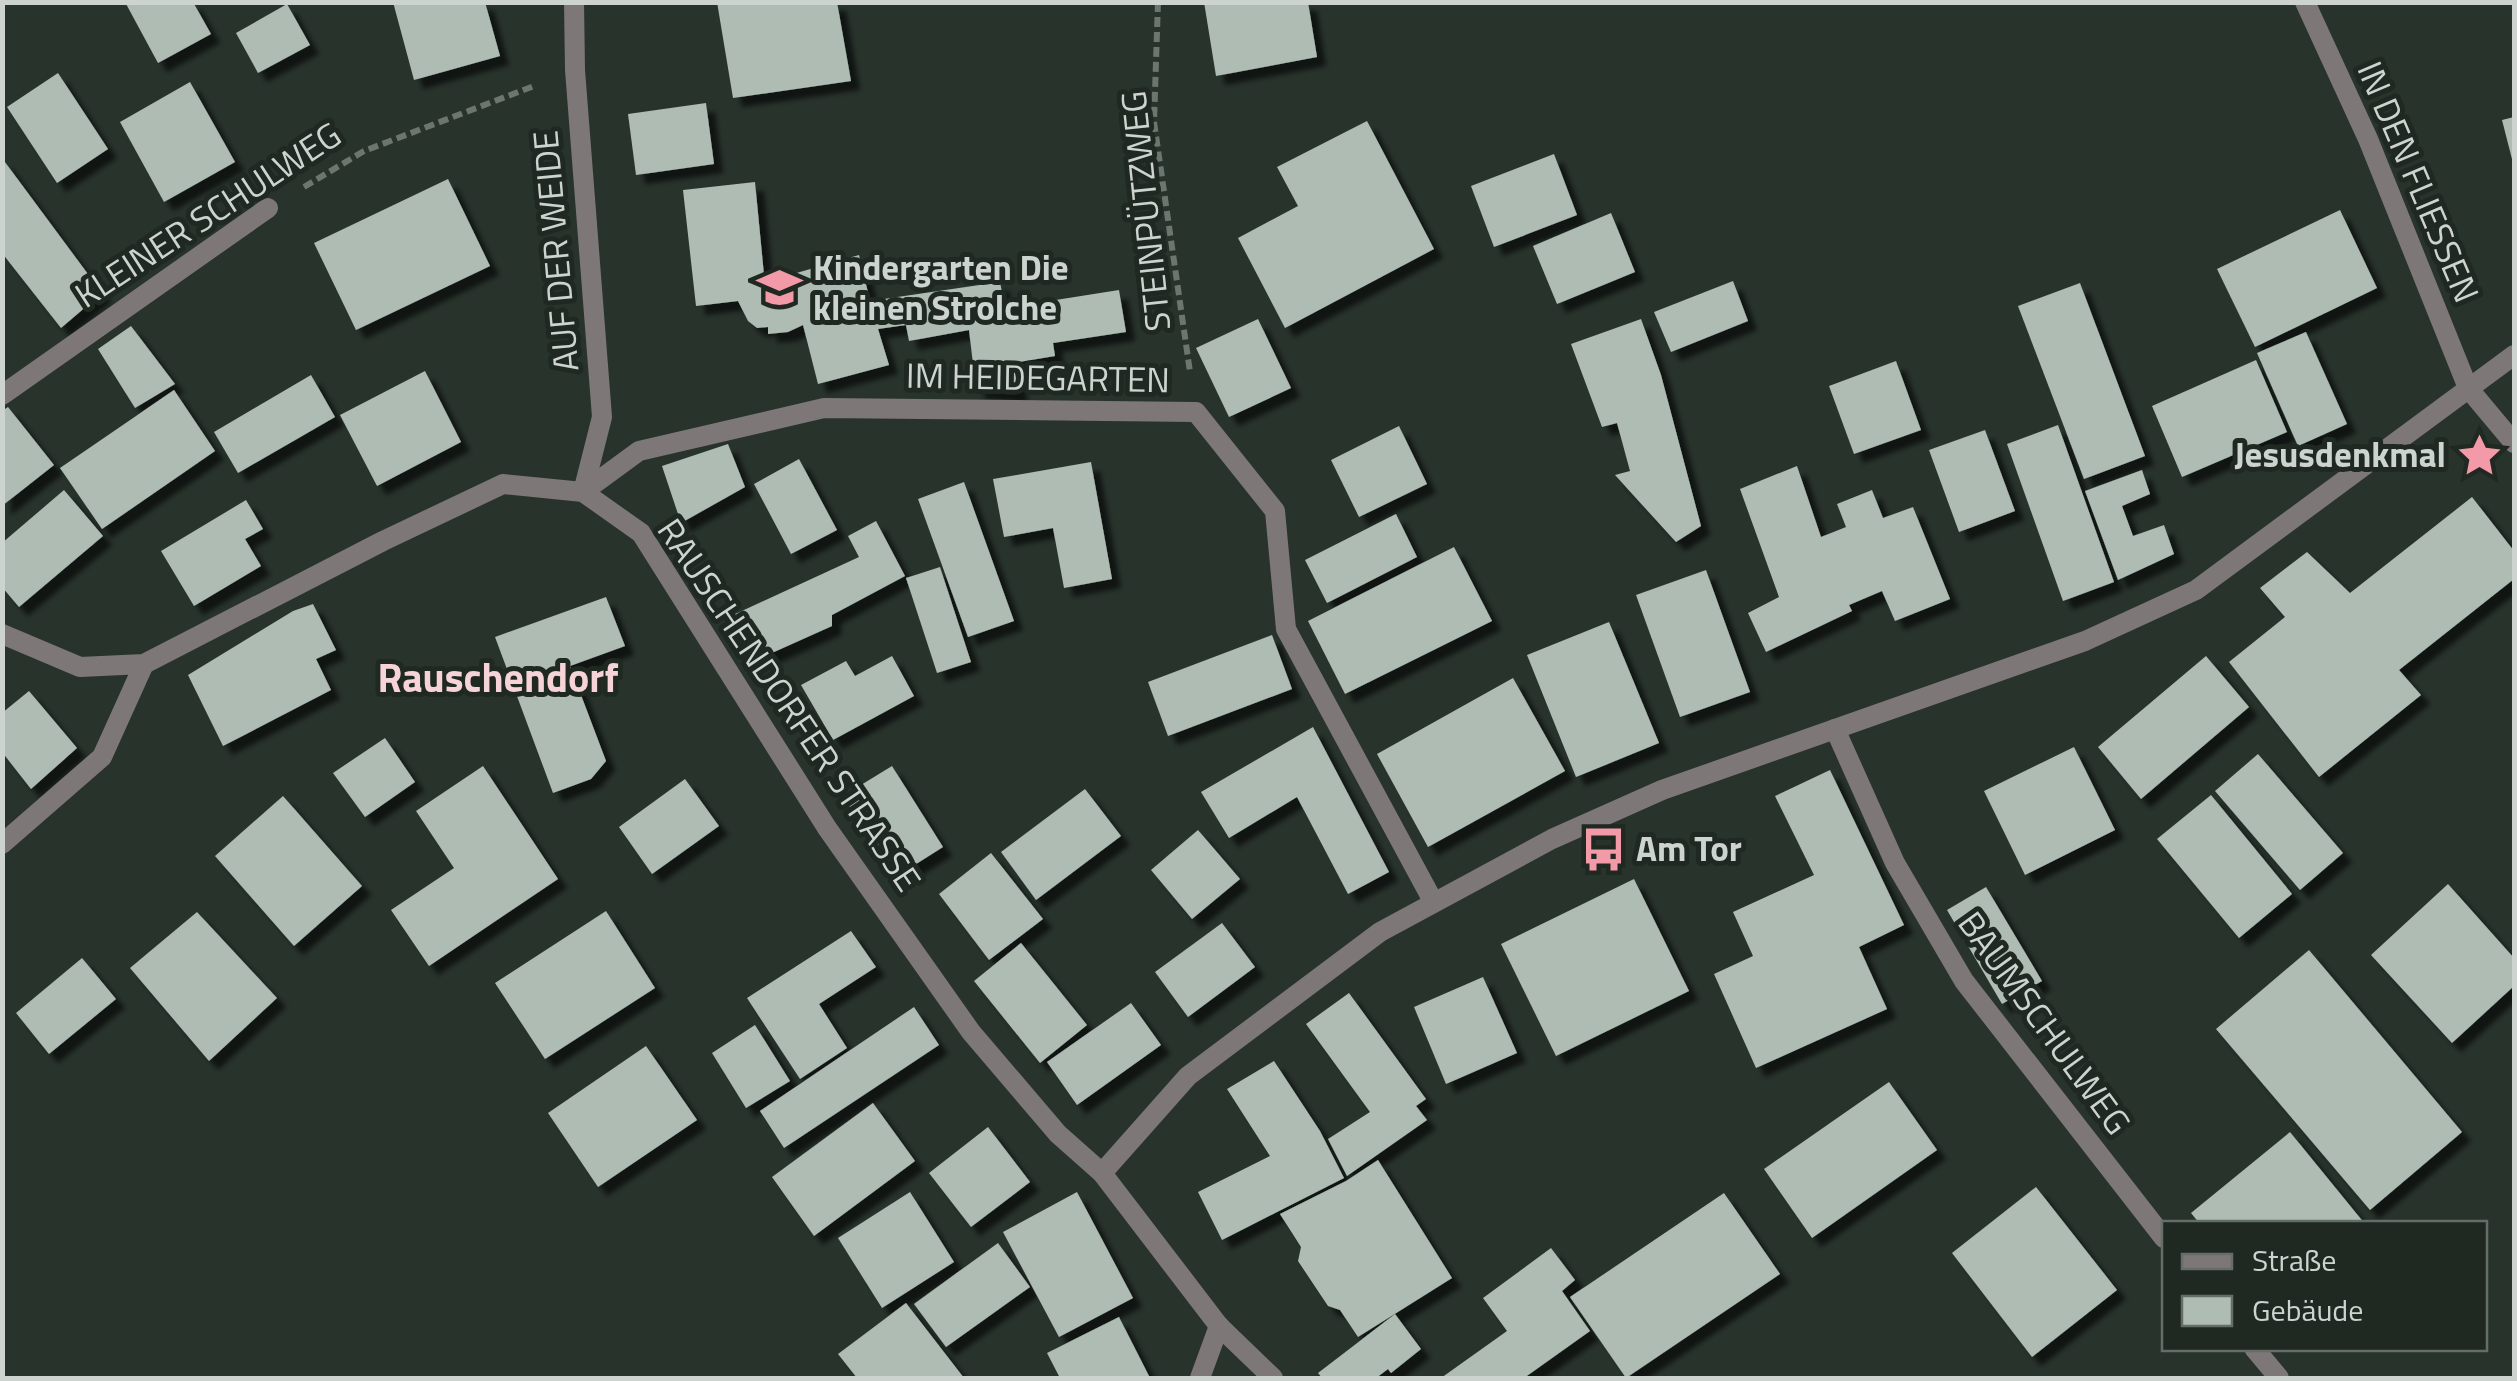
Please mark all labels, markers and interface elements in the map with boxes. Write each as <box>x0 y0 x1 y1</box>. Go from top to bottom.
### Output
street label: IN DEN FLIESSEN <box>2344 53 2494 311</box>
street label: STEINPÜTZWEG <box>1106 88 1184 334</box>
street label: KLEINER SCHULWEG <box>64 108 351 321</box>
street label: AUF DER WEIDE <box>518 129 592 374</box>
place label: Kindergarten Die kleinen Strolche <box>813 240 1069 334</box>
school or university icon: Kindergarten Die kleinen Strolche <box>756 264 804 312</box>
street label: IM HEIDEGARTEN <box>906 348 1170 406</box>
place label: Jesusdenkmal <box>2234 427 2446 481</box>
place icon: Jesusdenkmal <box>2455 431 2503 479</box>
street label: RAUSCHENDORFER STRASSE <box>644 507 935 902</box>
district label: Rauschendorf <box>378 647 618 708</box>
place label: Am Tor <box>1636 821 1742 875</box>
bus stop icon: Am Tor <box>1579 825 1627 873</box>
street label: BAUMSCHULWEG <box>1945 899 2144 1145</box>
legend <box>2162 1221 2487 1351</box>
text: Straße <box>2252 1237 2336 1283</box>
text: Gebäude <box>2252 1287 2363 1333</box>

